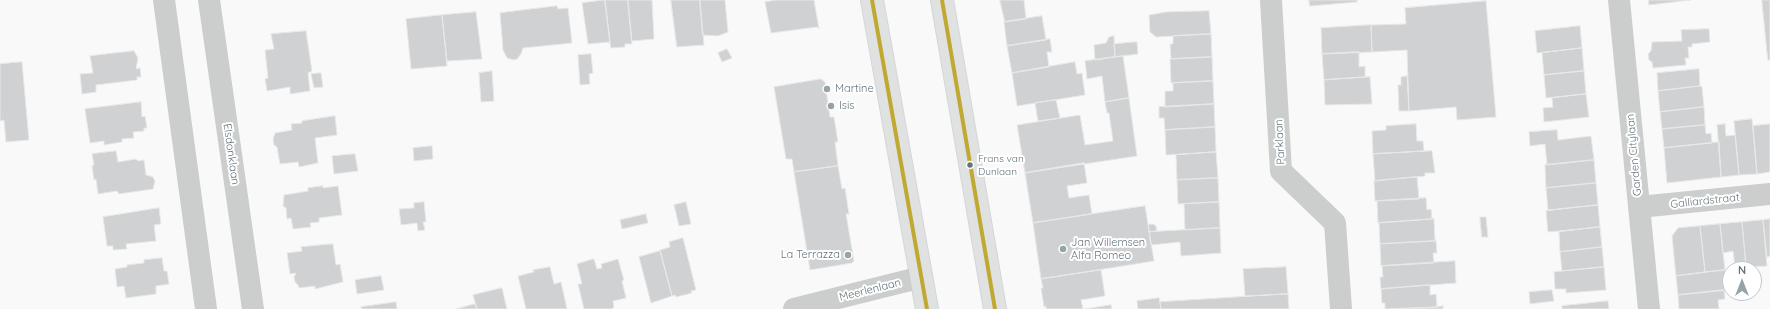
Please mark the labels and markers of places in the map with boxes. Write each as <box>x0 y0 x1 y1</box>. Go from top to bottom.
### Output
place label: Martine <box>835 82 874 96</box>
marker: Martine <box>822 84 832 94</box>
place label: Isis <box>839 99 854 113</box>
marker: Isis <box>826 101 836 111</box>
place label: Frans van Dunlaan <box>978 153 1024 176</box>
marker: Frans van Dunlaan <box>965 160 975 170</box>
place label: Jan Willemsen Alfa Romeo <box>1071 236 1145 262</box>
marker: Jan Willemsen Alfa Romeo <box>1058 244 1068 254</box>
place label: La Terrazza <box>781 248 840 262</box>
marker: La Terrazza <box>843 250 853 260</box>

